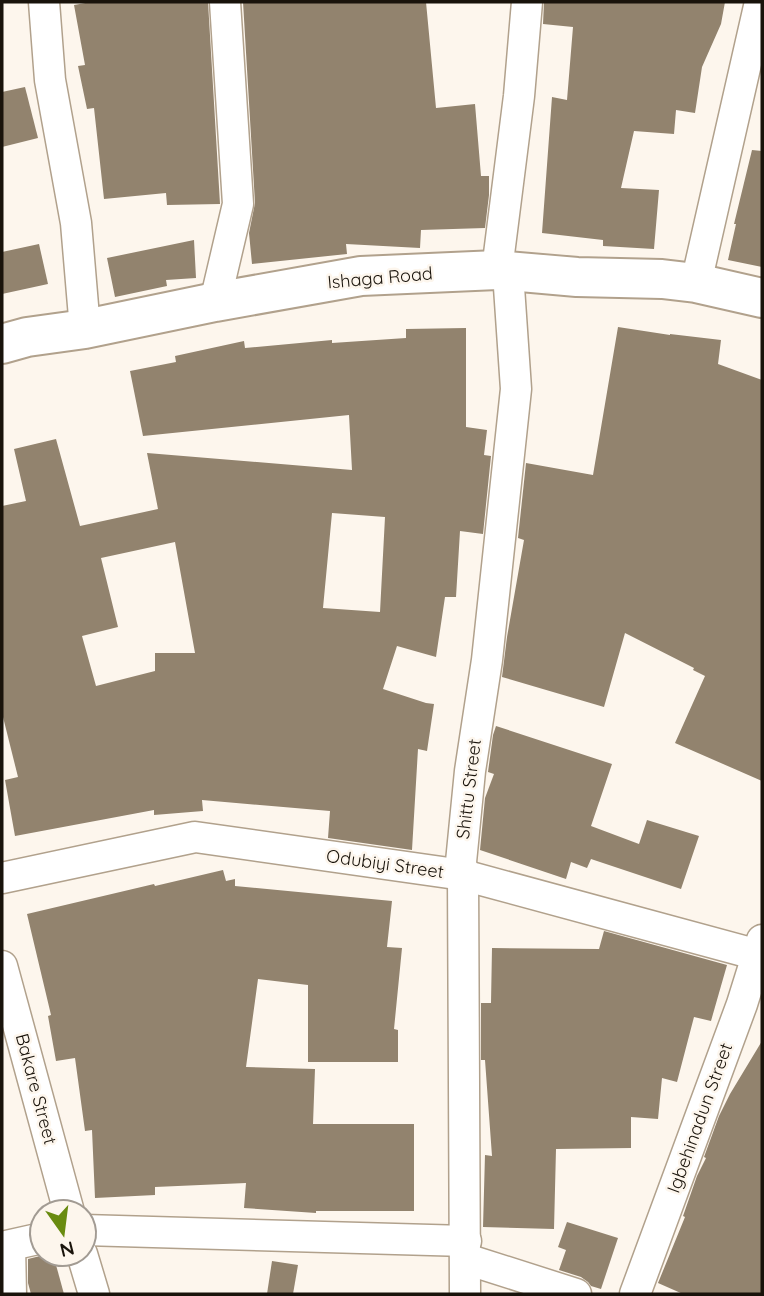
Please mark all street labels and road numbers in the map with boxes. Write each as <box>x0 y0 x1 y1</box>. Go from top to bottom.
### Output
street label: Ishaga Road <box>326 261 434 294</box>
street label: Shittu Street <box>451 738 486 840</box>
street label: Odubiyi Street <box>325 844 445 883</box>
street label: Bakare Street <box>11 1031 62 1147</box>
street label: Igbehinadun Street <box>662 1040 737 1196</box>

